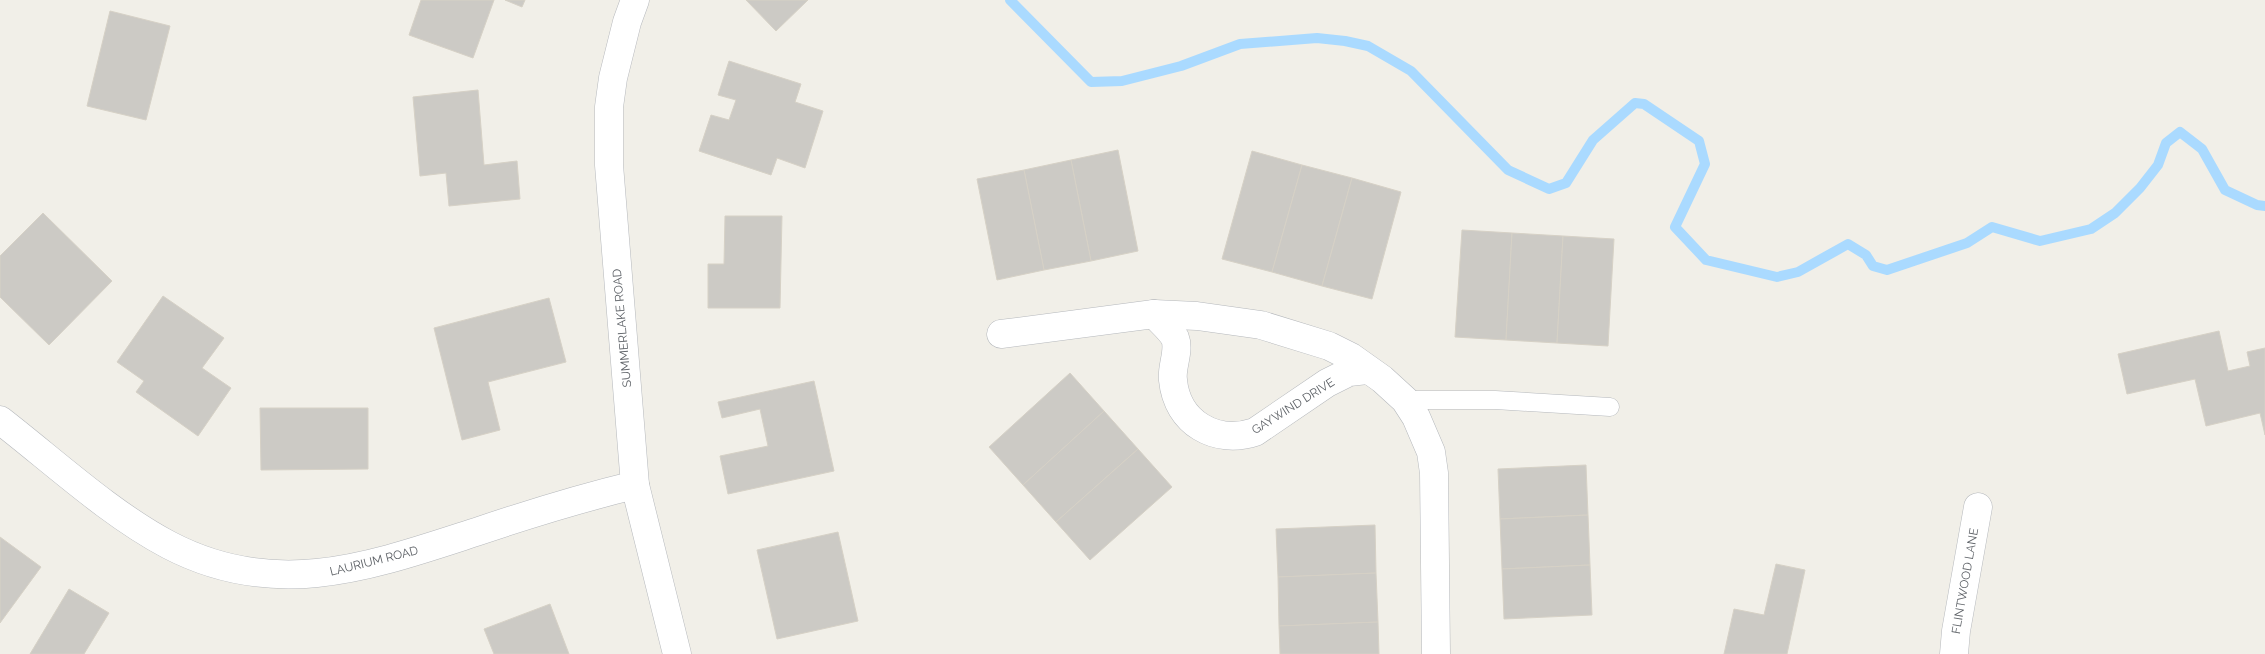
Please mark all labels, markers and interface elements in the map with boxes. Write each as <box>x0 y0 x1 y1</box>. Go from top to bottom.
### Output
street label: SUMMERLAKE ROAD <box>610 268 634 388</box>
street label: GAYWIND DRIVE <box>1249 375 1337 437</box>
street label: FLINTWOOD LANE <box>1949 527 1981 635</box>
street label: LAURIUM ROAD <box>328 543 420 579</box>

